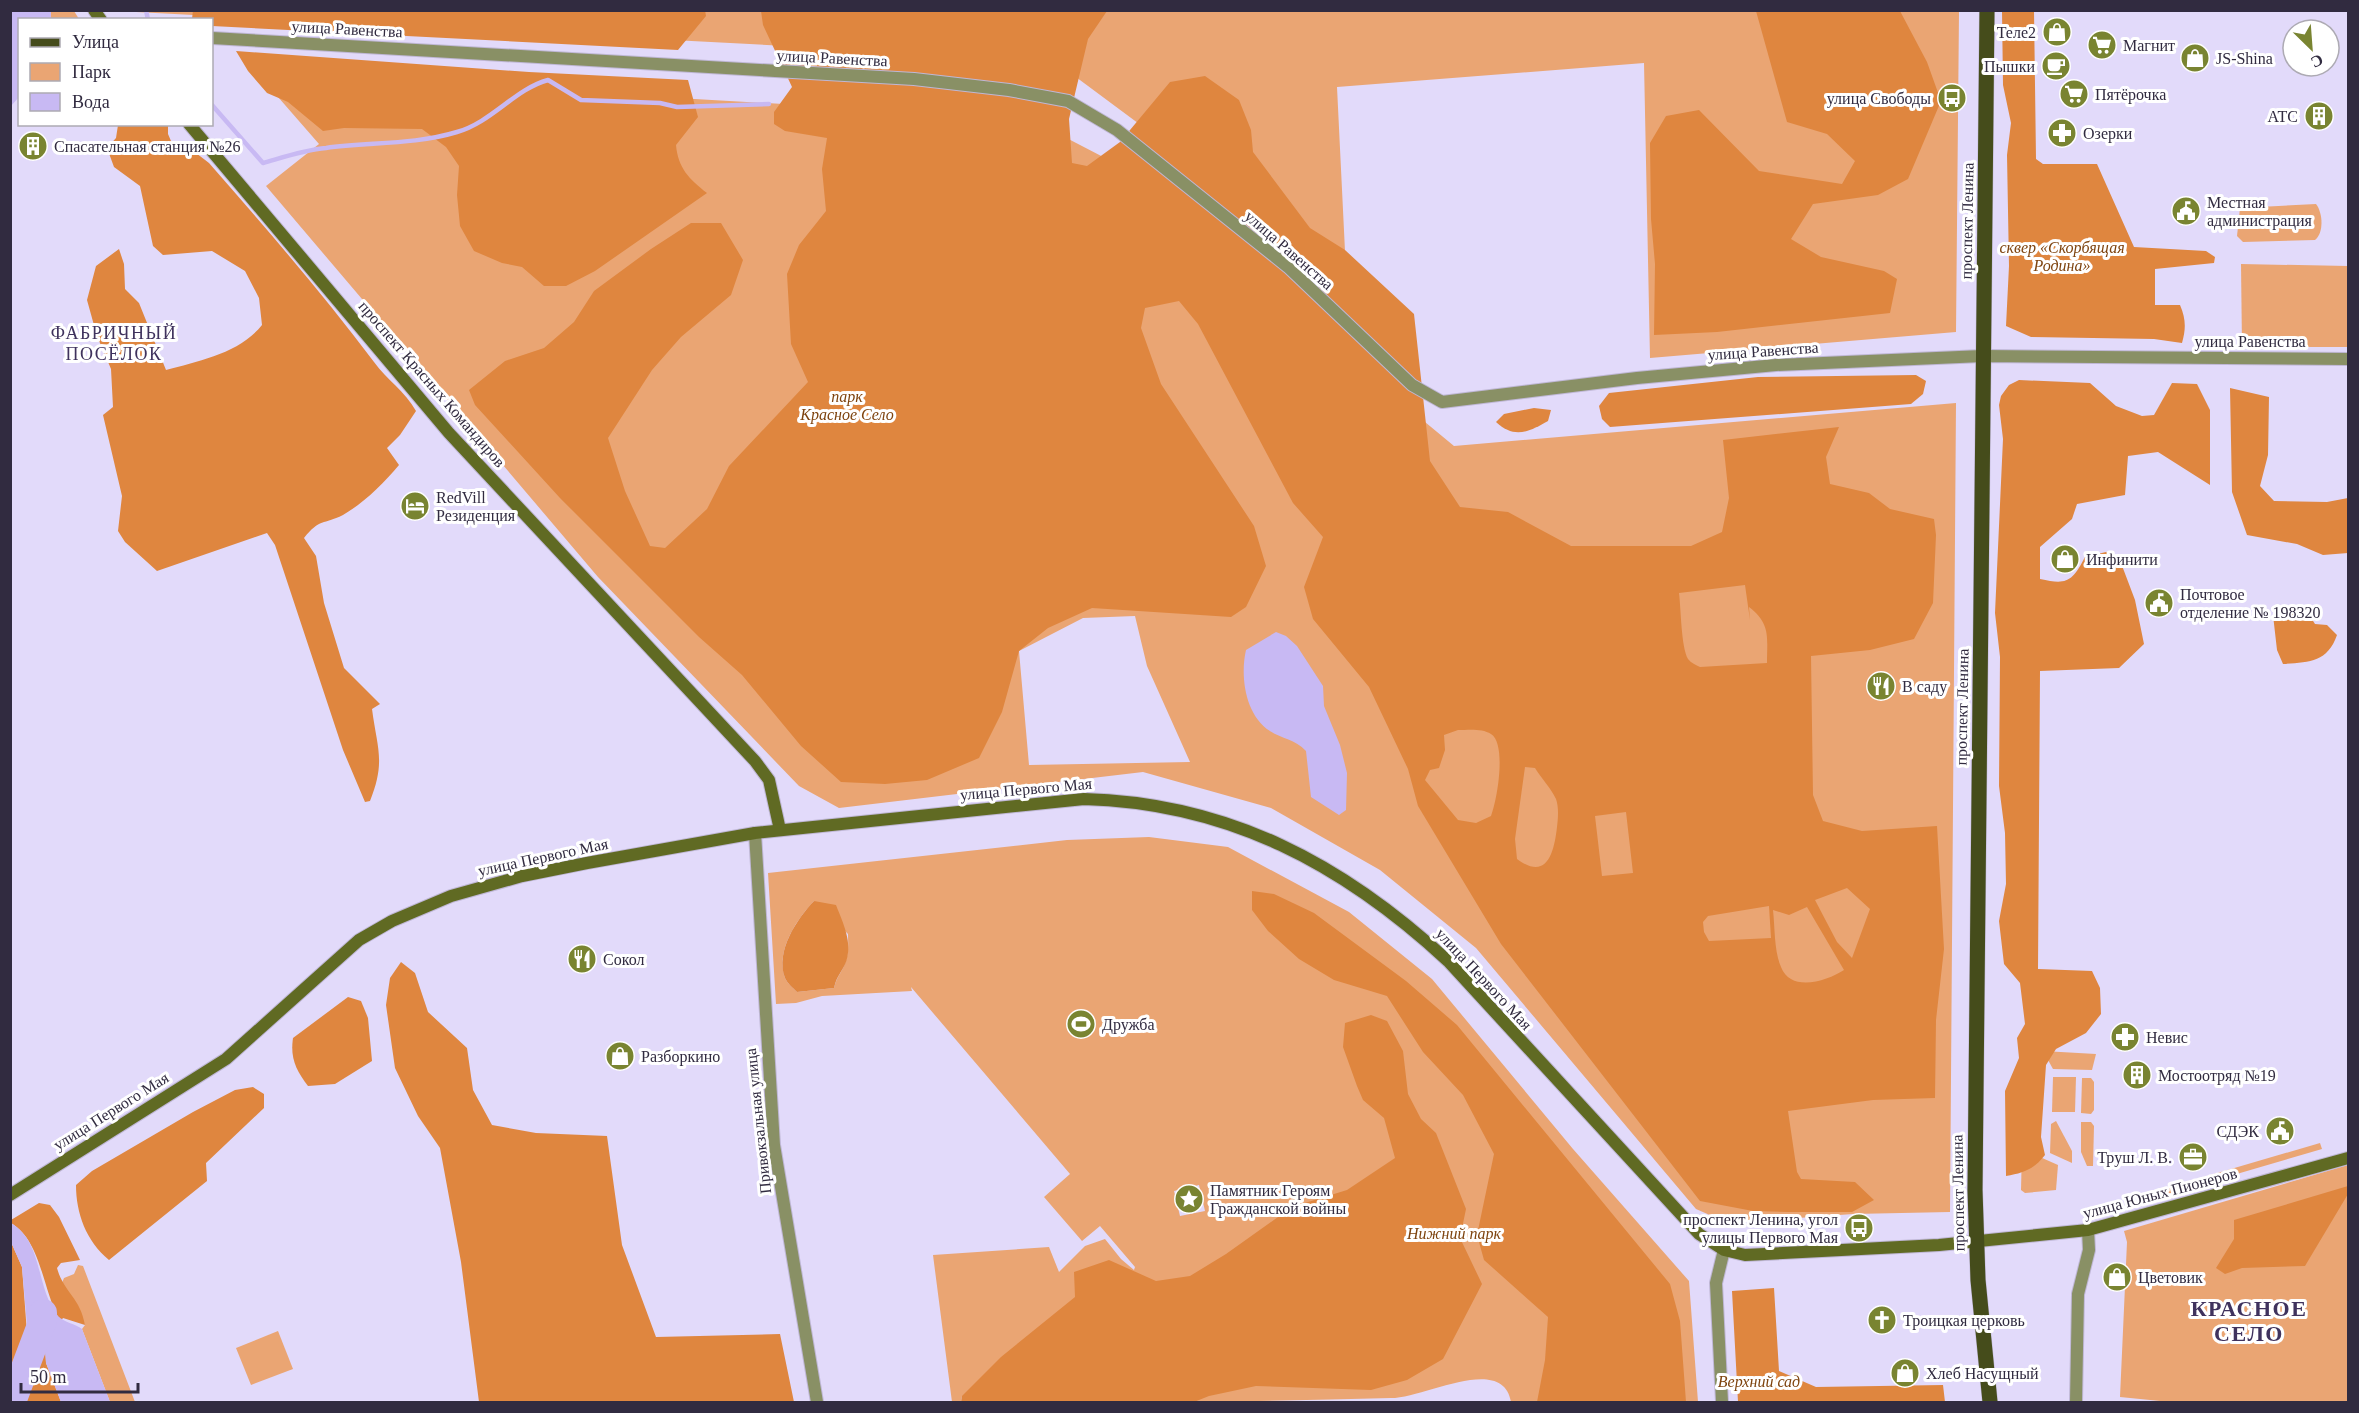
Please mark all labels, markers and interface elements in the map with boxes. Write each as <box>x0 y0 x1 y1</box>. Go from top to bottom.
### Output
shop icon: Теле2 <box>2041 16 2073 48</box>
legend <box>18 18 213 126</box>
street label: улица Равенства <box>291 18 403 41</box>
north arrow <box>2281 18 2341 78</box>
place label: Теле2 <box>1997 24 2036 41</box>
supermarket icon: Магнит <box>2086 29 2118 61</box>
text: Улица <box>72 32 119 52</box>
place label: Магнит <box>2123 37 2175 54</box>
shop icon: JS-Shina <box>2179 42 2211 74</box>
street label: улица Равенства <box>776 47 888 70</box>
cafe icon: Пышки <box>2040 50 2072 82</box>
place label: JS-Shina <box>2216 50 2273 67</box>
text: С <box>2308 51 2326 71</box>
place label: Пышки <box>1984 58 2035 75</box>
text: Парк <box>72 62 111 82</box>
supermarket icon: Пятёрочка <box>2058 78 2090 110</box>
bus stop icon: улица Свободы <box>1936 82 1968 114</box>
place label: Пятёрочка <box>2095 86 2166 104</box>
place label: улица Свободы <box>1827 90 1931 108</box>
text: Вода <box>72 92 110 112</box>
building icon: АТС <box>2303 100 2335 132</box>
place label: АТС <box>2267 108 2298 125</box>
pharmacy icon: Озерки <box>2046 117 2078 149</box>
place label: Озерки <box>2083 125 2133 143</box>
building icon: Спасательная станция №26 <box>17 130 49 162</box>
place label: Спасательная станция №26 <box>54 138 240 156</box>
street label: проспект Ленина <box>1957 162 1978 280</box>
place label: Местная администрация <box>2207 194 2313 230</box>
public building icon: Местная администрация <box>2170 195 2202 227</box>
street label: улица Равенства <box>1241 207 1337 294</box>
park label: сквер «Скорбящая Родина» <box>1999 239 2125 274</box>
street label: проспект Красных Командиров <box>355 298 509 471</box>
district label: ФАБРИЧНЫЙ ПОСЁЛОК <box>51 323 177 364</box>
street label: улица Равенства <box>2194 333 2306 351</box>
street label: улица Равенства <box>1707 339 1819 364</box>
park label: парк Красное Село <box>799 388 894 424</box>
place label: RedVill Резиденция <box>436 489 516 525</box>
hotel icon: RedVill Резиденция <box>399 490 431 522</box>
shop icon: Инфинити <box>2049 543 2081 575</box>
place label: Инфинити <box>2086 551 2158 569</box>
place label: Почтовое отделение № 198320 <box>2180 586 2320 622</box>
public building icon: Почтовое отделение № 198320 <box>2143 587 2175 619</box>
street label: проспект Ленина <box>1952 648 1973 766</box>
restaurant icon: В саду <box>1865 670 1897 702</box>
place label: В саду <box>1902 678 1947 696</box>
street label: улица Первого Мая <box>959 775 1093 804</box>
street label: улица Первого Мая <box>476 835 610 880</box>
street label: улица Первого Мая <box>1432 925 1536 1034</box>
restaurant icon: Сокол <box>566 943 598 975</box>
place label: Сокол <box>603 951 644 968</box>
sports icon: Дружба <box>1065 1008 1097 1040</box>
place label: Дружба <box>1102 1016 1155 1034</box>
pharmacy icon: Невис <box>2109 1021 2141 1053</box>
place label: Невис <box>2146 1029 2188 1046</box>
shop icon: Разборкино <box>604 1040 636 1072</box>
street label: Привокзальная улица <box>742 1047 775 1195</box>
place label: Разборкино <box>641 1048 720 1066</box>
building icon: Мостоотряд №19 <box>2121 1059 2153 1091</box>
place label: Мостоотряд №19 <box>2158 1067 2276 1085</box>
street label: улица Первого Мая <box>50 1068 173 1154</box>
public building icon: СДЭК <box>2264 1115 2296 1147</box>
place label: СДЭК <box>2217 1123 2259 1141</box>
street label: проспект Ленина <box>1948 1134 1969 1252</box>
office icon: Труш Л. В. <box>2177 1141 2209 1173</box>
place label: Труш Л. В. <box>2097 1149 2172 1167</box>
street label: улица Юных Пионеров <box>2081 1164 2239 1223</box>
place label: Памятник Героям Гражданской войны <box>1210 1182 1346 1218</box>
place icon: Памятник Героям Гражданской войны <box>1173 1183 1205 1215</box>
place label: проспект Ленина, угол улицы Первого Мая <box>1683 1211 1839 1247</box>
bus stop icon: проспект Ленина, угол улицы Первого Мая <box>1843 1212 1875 1244</box>
park label: Нижний парк <box>1406 1225 1501 1243</box>
shop icon: Цветовик <box>2101 1261 2133 1293</box>
place label: Цветовик <box>2138 1269 2203 1287</box>
district label: КРАСНОЕ СЕЛО <box>2191 1296 2307 1346</box>
church icon: Троицкая церковь <box>1866 1304 1898 1336</box>
place label: Троицкая церковь <box>1903 1312 2025 1330</box>
scale bar <box>21 1356 138 1394</box>
shop icon: Хлеб Насущный <box>1889 1357 1921 1389</box>
place label: Хлеб Насущный <box>1926 1365 2039 1383</box>
text: 50 m <box>30 1367 67 1387</box>
park label: Верхний сад <box>1718 1373 1800 1391</box>

